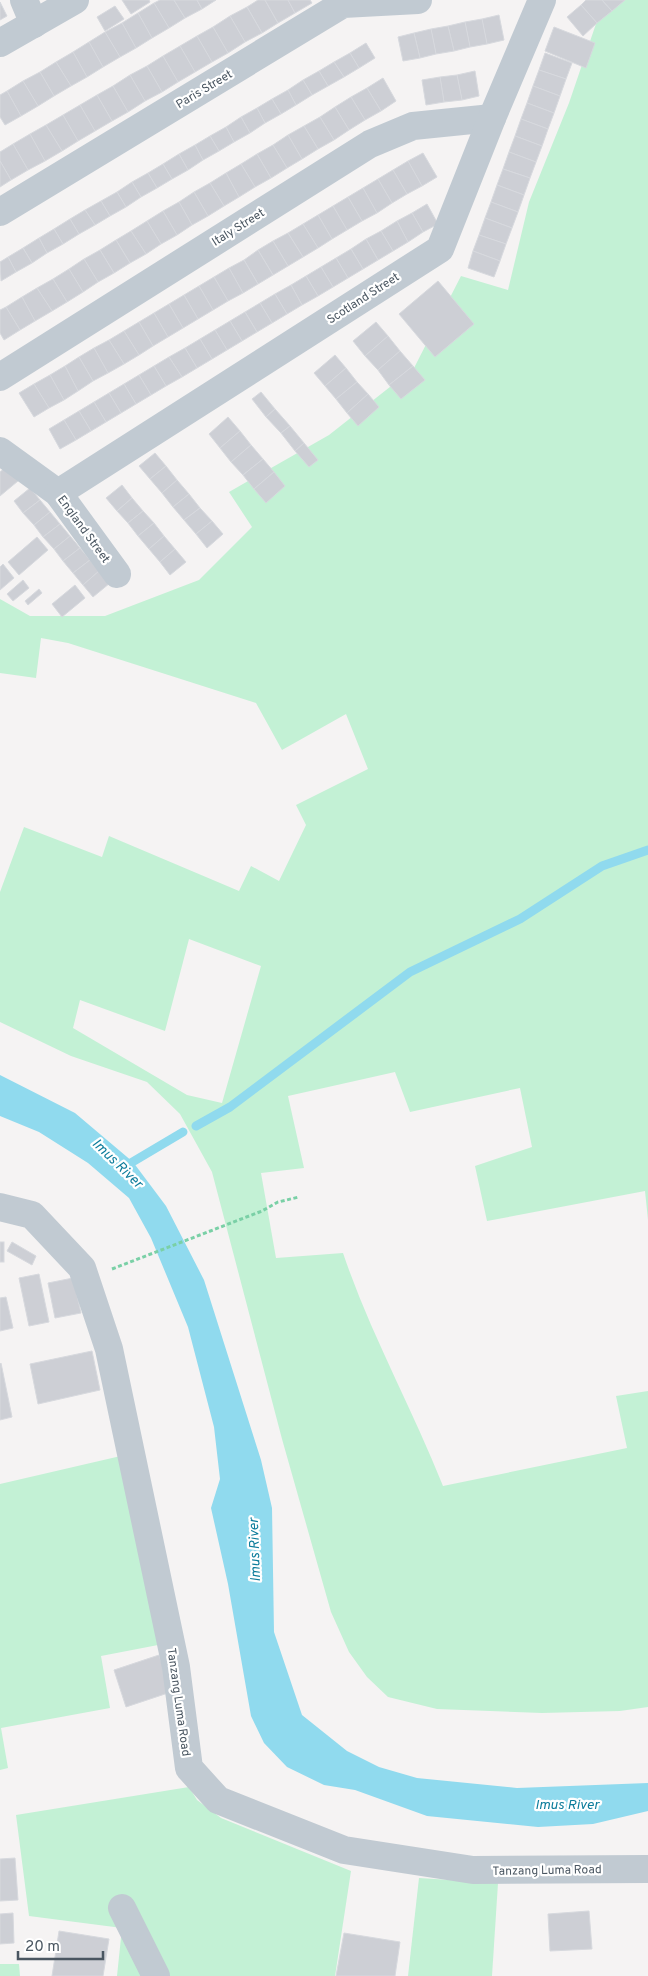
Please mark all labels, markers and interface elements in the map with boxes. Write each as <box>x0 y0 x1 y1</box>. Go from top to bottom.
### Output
street label: Paris Street <box>173 67 236 113</box>
street label: Italy Street <box>209 205 268 250</box>
street label: Scotland Street <box>324 270 403 328</box>
street label: England Street <box>53 493 113 567</box>
water label: Imus River <box>88 1136 147 1194</box>
water label: Imus River <box>246 1516 265 1582</box>
street label: Tanzang Luma Road <box>162 1647 194 1757</box>
water label: Imus River <box>535 1797 601 1814</box>
street label: Tanzang Luma Road <box>492 1862 602 1880</box>
scale bar <box>18 1928 102 1960</box>
text: 20 m <box>25 1938 60 1957</box>

